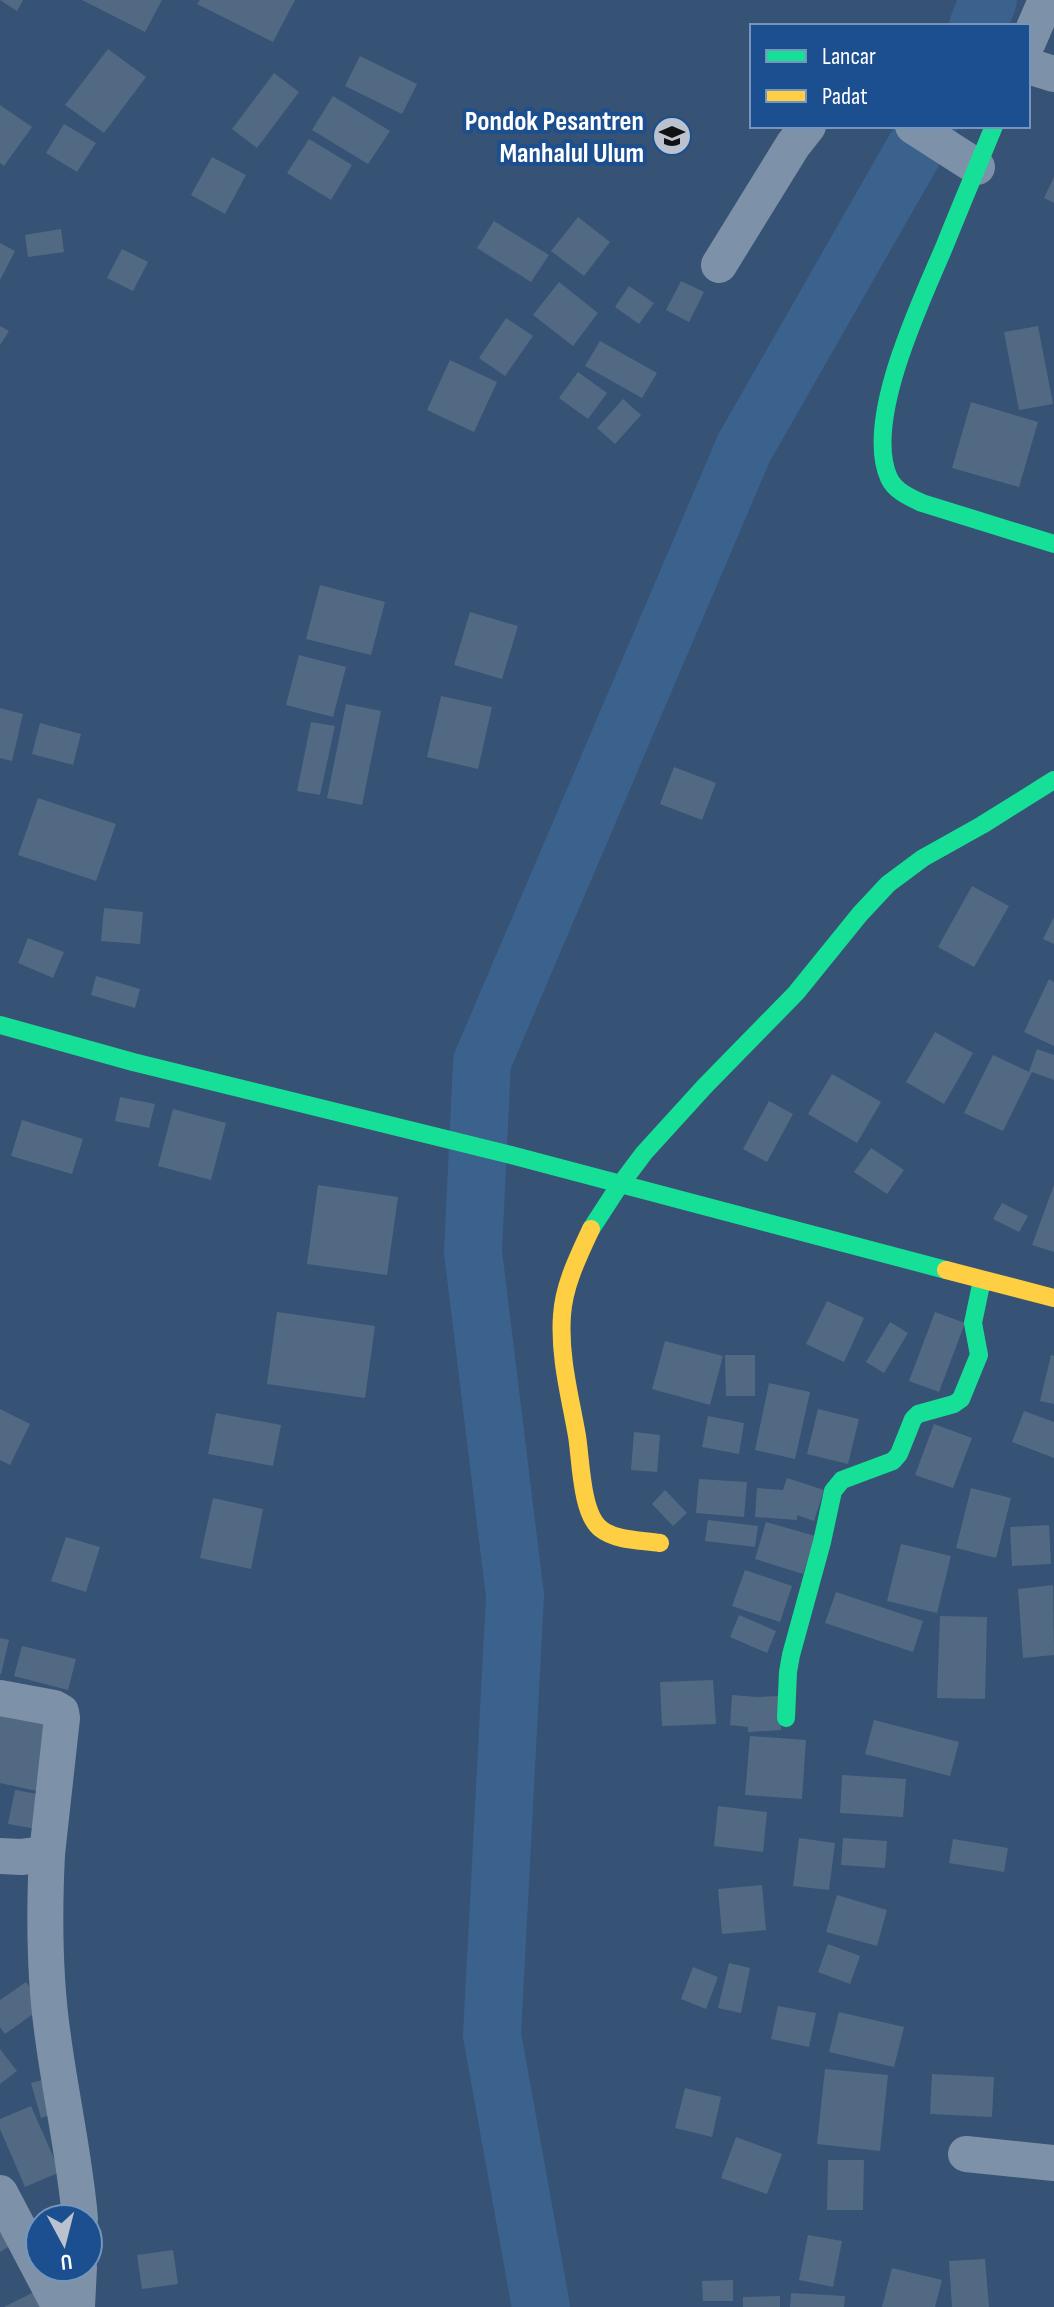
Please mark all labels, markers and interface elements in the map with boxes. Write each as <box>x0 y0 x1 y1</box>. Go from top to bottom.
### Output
legend <box>750 24 1030 128</box>
text: Lancar <box>822 42 876 71</box>
text: Padat <box>822 82 868 111</box>
place label: Pondok Pesantren Manhalul Ulum <box>465 105 644 170</box>
school or university icon: Pondok Pesantren Manhalul Ulum <box>651 115 693 157</box>
north arrow <box>24 2203 104 2283</box>
text: U <box>59 2247 74 2275</box>

